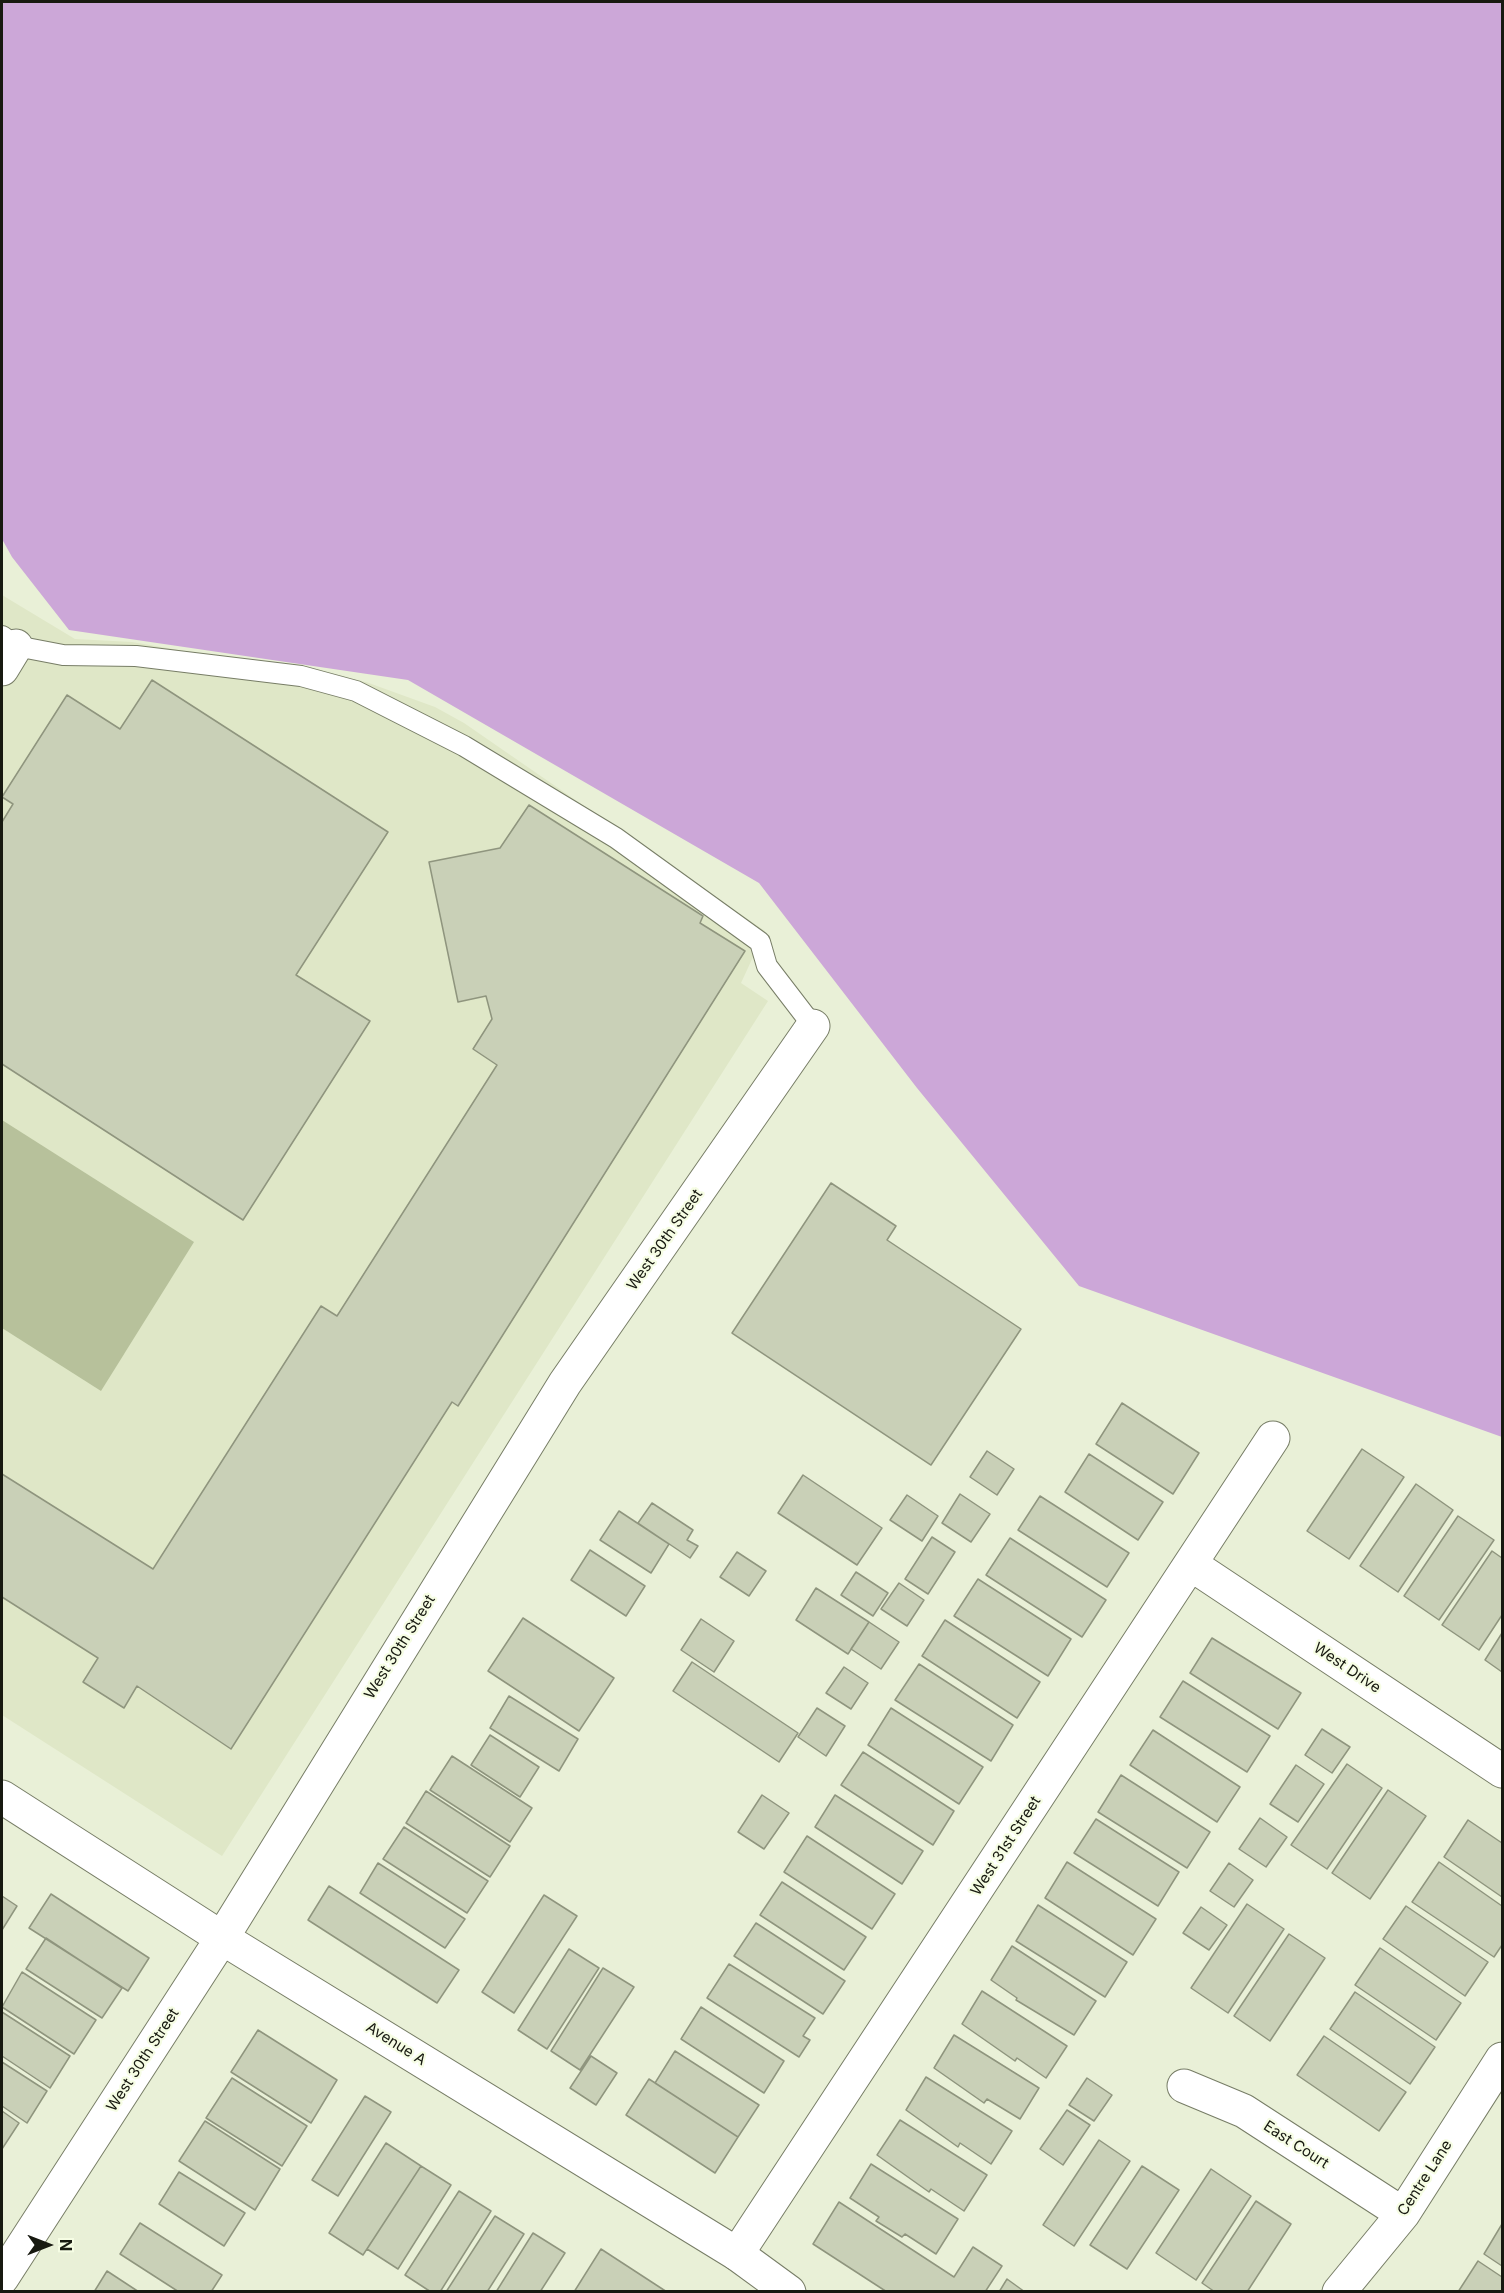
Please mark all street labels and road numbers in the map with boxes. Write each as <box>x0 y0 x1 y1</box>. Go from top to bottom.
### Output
street label: West 30th Street <box>623 1186 707 1294</box>
street label: West 30th Street <box>361 1592 439 1702</box>
street label: West Drive <box>1310 1639 1384 1697</box>
street label: West 31st Street <box>967 1793 1045 1899</box>
street label: West 30th Street <box>103 2005 183 2115</box>
street label: Avenue A <box>363 2019 429 2069</box>
street label: East Court <box>1260 2117 1332 2173</box>
street label: Centre Lane <box>1394 2137 1456 2219</box>

